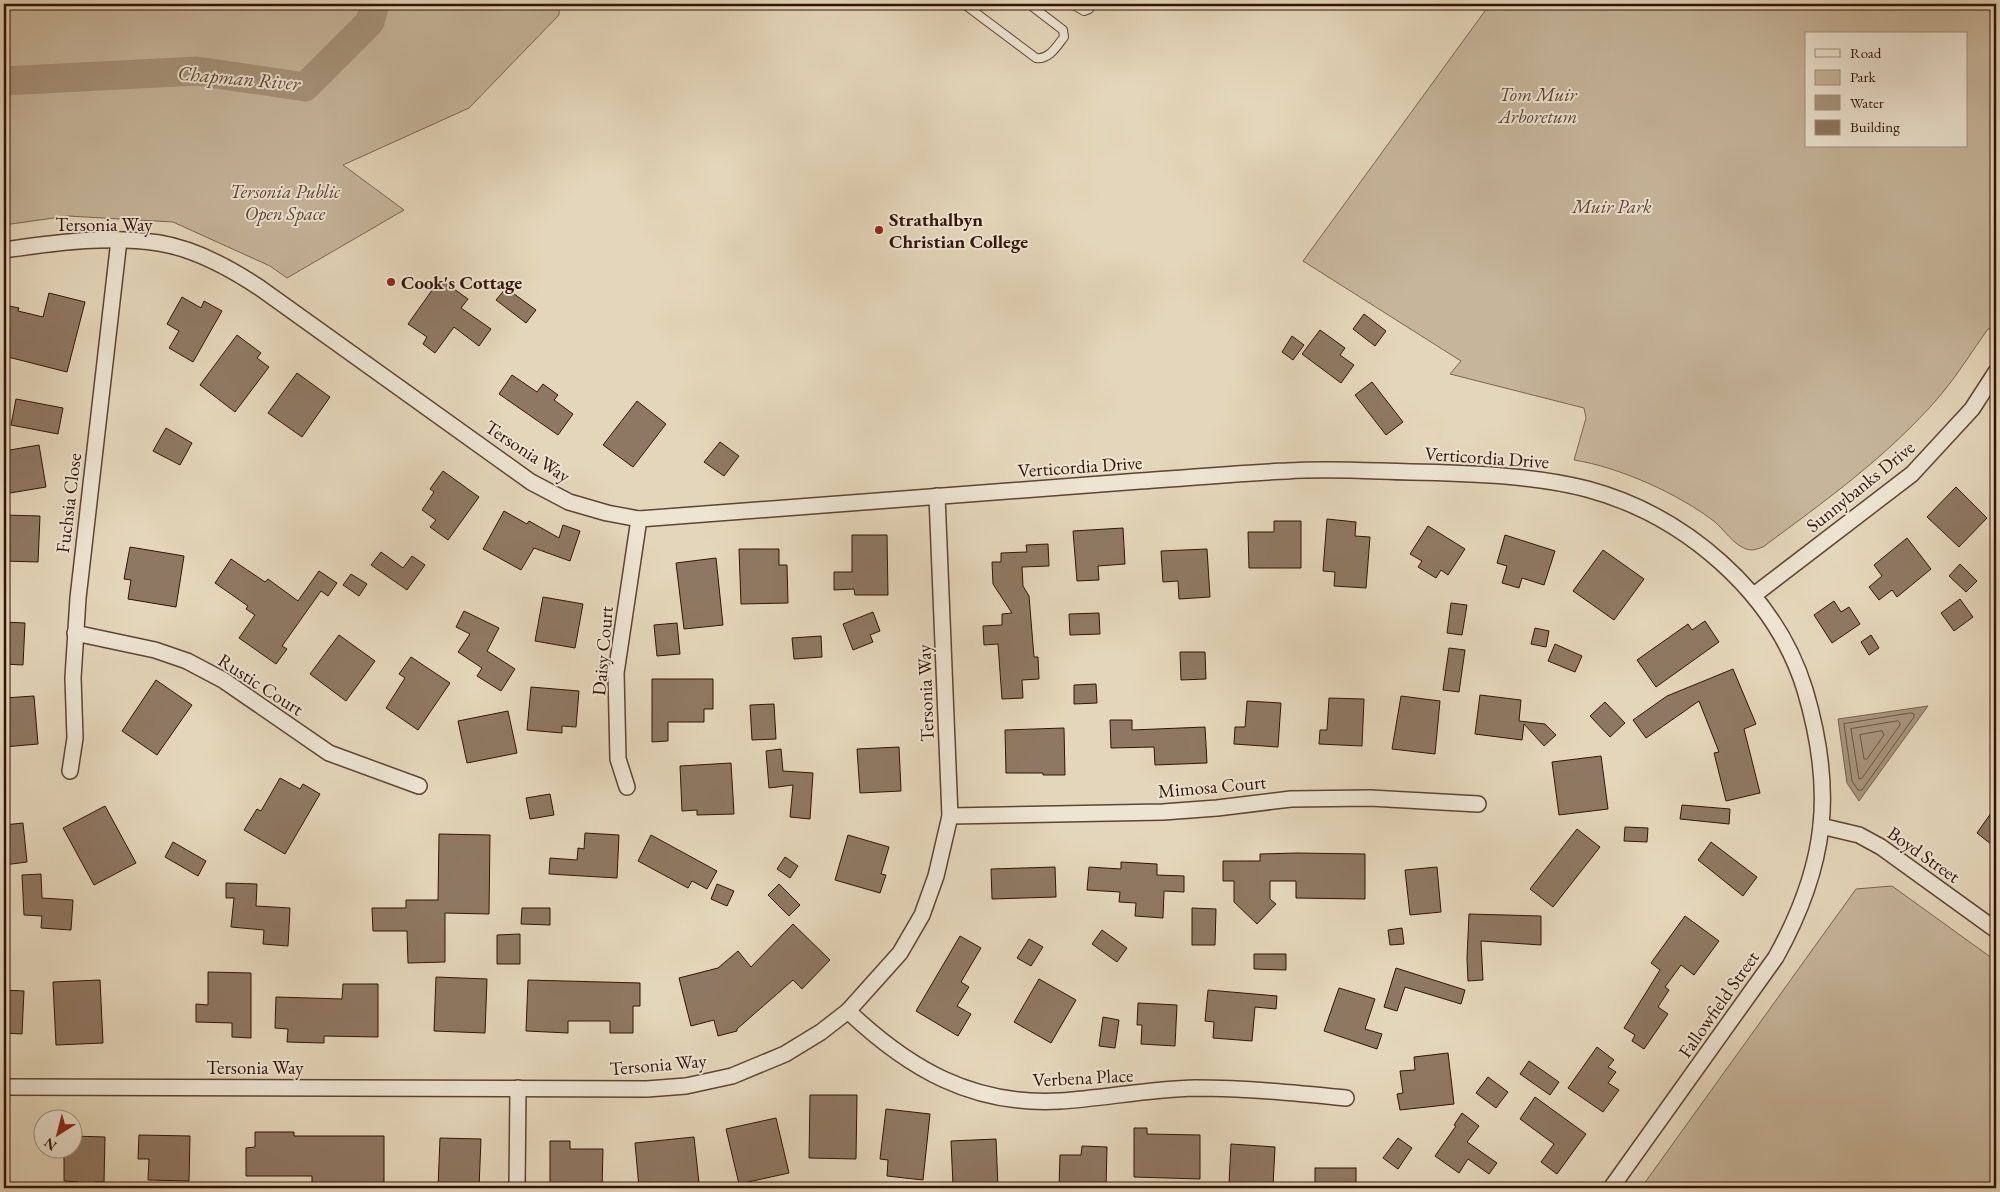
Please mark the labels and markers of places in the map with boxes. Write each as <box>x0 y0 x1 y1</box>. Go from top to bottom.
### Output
place label: Strathalbyn Christian College <box>889 207 1028 254</box>
marker: Strathalbyn Christian College <box>873 224 885 236</box>
place label: Cook's Cottage <box>401 270 522 295</box>
marker: Cook's Cottage <box>385 276 397 288</box>

